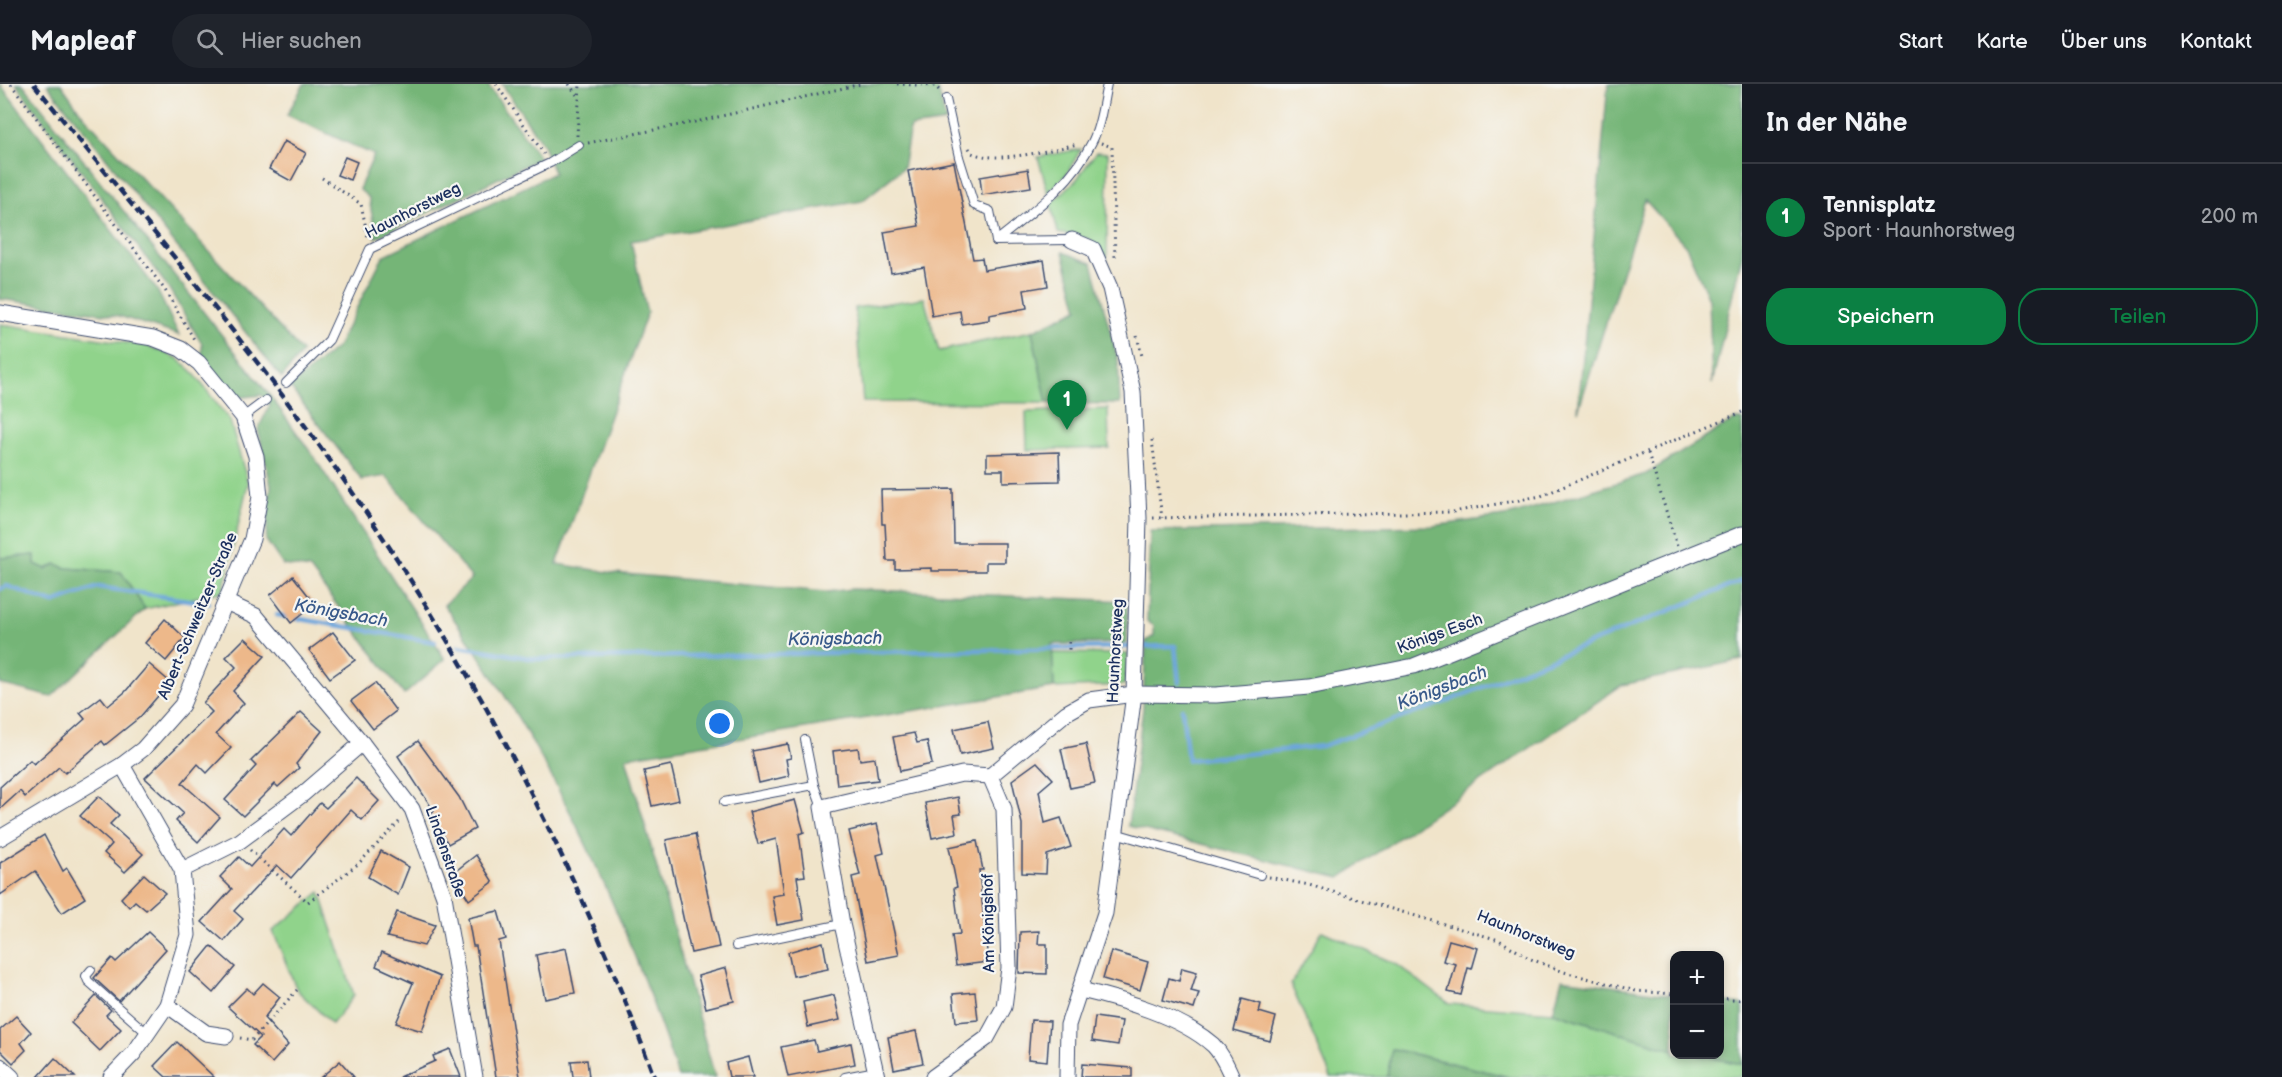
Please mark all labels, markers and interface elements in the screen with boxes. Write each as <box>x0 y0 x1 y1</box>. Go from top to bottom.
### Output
search box <box>172 14 592 68</box>
text: Mapleaf <box>30 25 136 58</box>
icon: search <box>193 25 226 58</box>
text: Hier suchen <box>241 28 362 55</box>
text: Start <box>1899 29 1943 54</box>
text: Karte <box>1976 29 2028 54</box>
text: Über uns <box>2061 29 2147 54</box>
text: Kontakt <box>2180 29 2252 54</box>
text: In der Nähe <box>1766 108 1908 139</box>
street label: Haunhorstweg <box>362 179 464 243</box>
text: Tennisplatz <box>1823 192 1935 219</box>
text: 1 <box>1781 205 1790 229</box>
text: 200 m <box>2201 205 2258 229</box>
text: Sport · Haunhorstweg <box>1823 219 2015 243</box>
button: Speichern <box>1766 288 2006 345</box>
button: Teilen <box>2018 288 2258 345</box>
pin: 1 <box>1048 380 1086 430</box>
street label: Albert-Schweitzer-Straße <box>154 529 242 702</box>
water label: Königsbach <box>293 594 390 632</box>
street label: Haunhorstweg <box>1104 598 1128 704</box>
street label: Königs Esch <box>1395 610 1485 658</box>
water label: Königsbach <box>787 628 883 650</box>
water label: Königsbach <box>1394 661 1490 715</box>
your location <box>705 709 734 738</box>
street label: Lindenstraße <box>420 804 470 901</box>
street label: Am Königshof <box>979 873 999 973</box>
street label: Haunhorstweg <box>1474 907 1578 963</box>
map controls <box>1670 951 1724 1059</box>
button: + <box>1670 951 1724 1005</box>
button: − <box>1670 1005 1724 1059</box>

